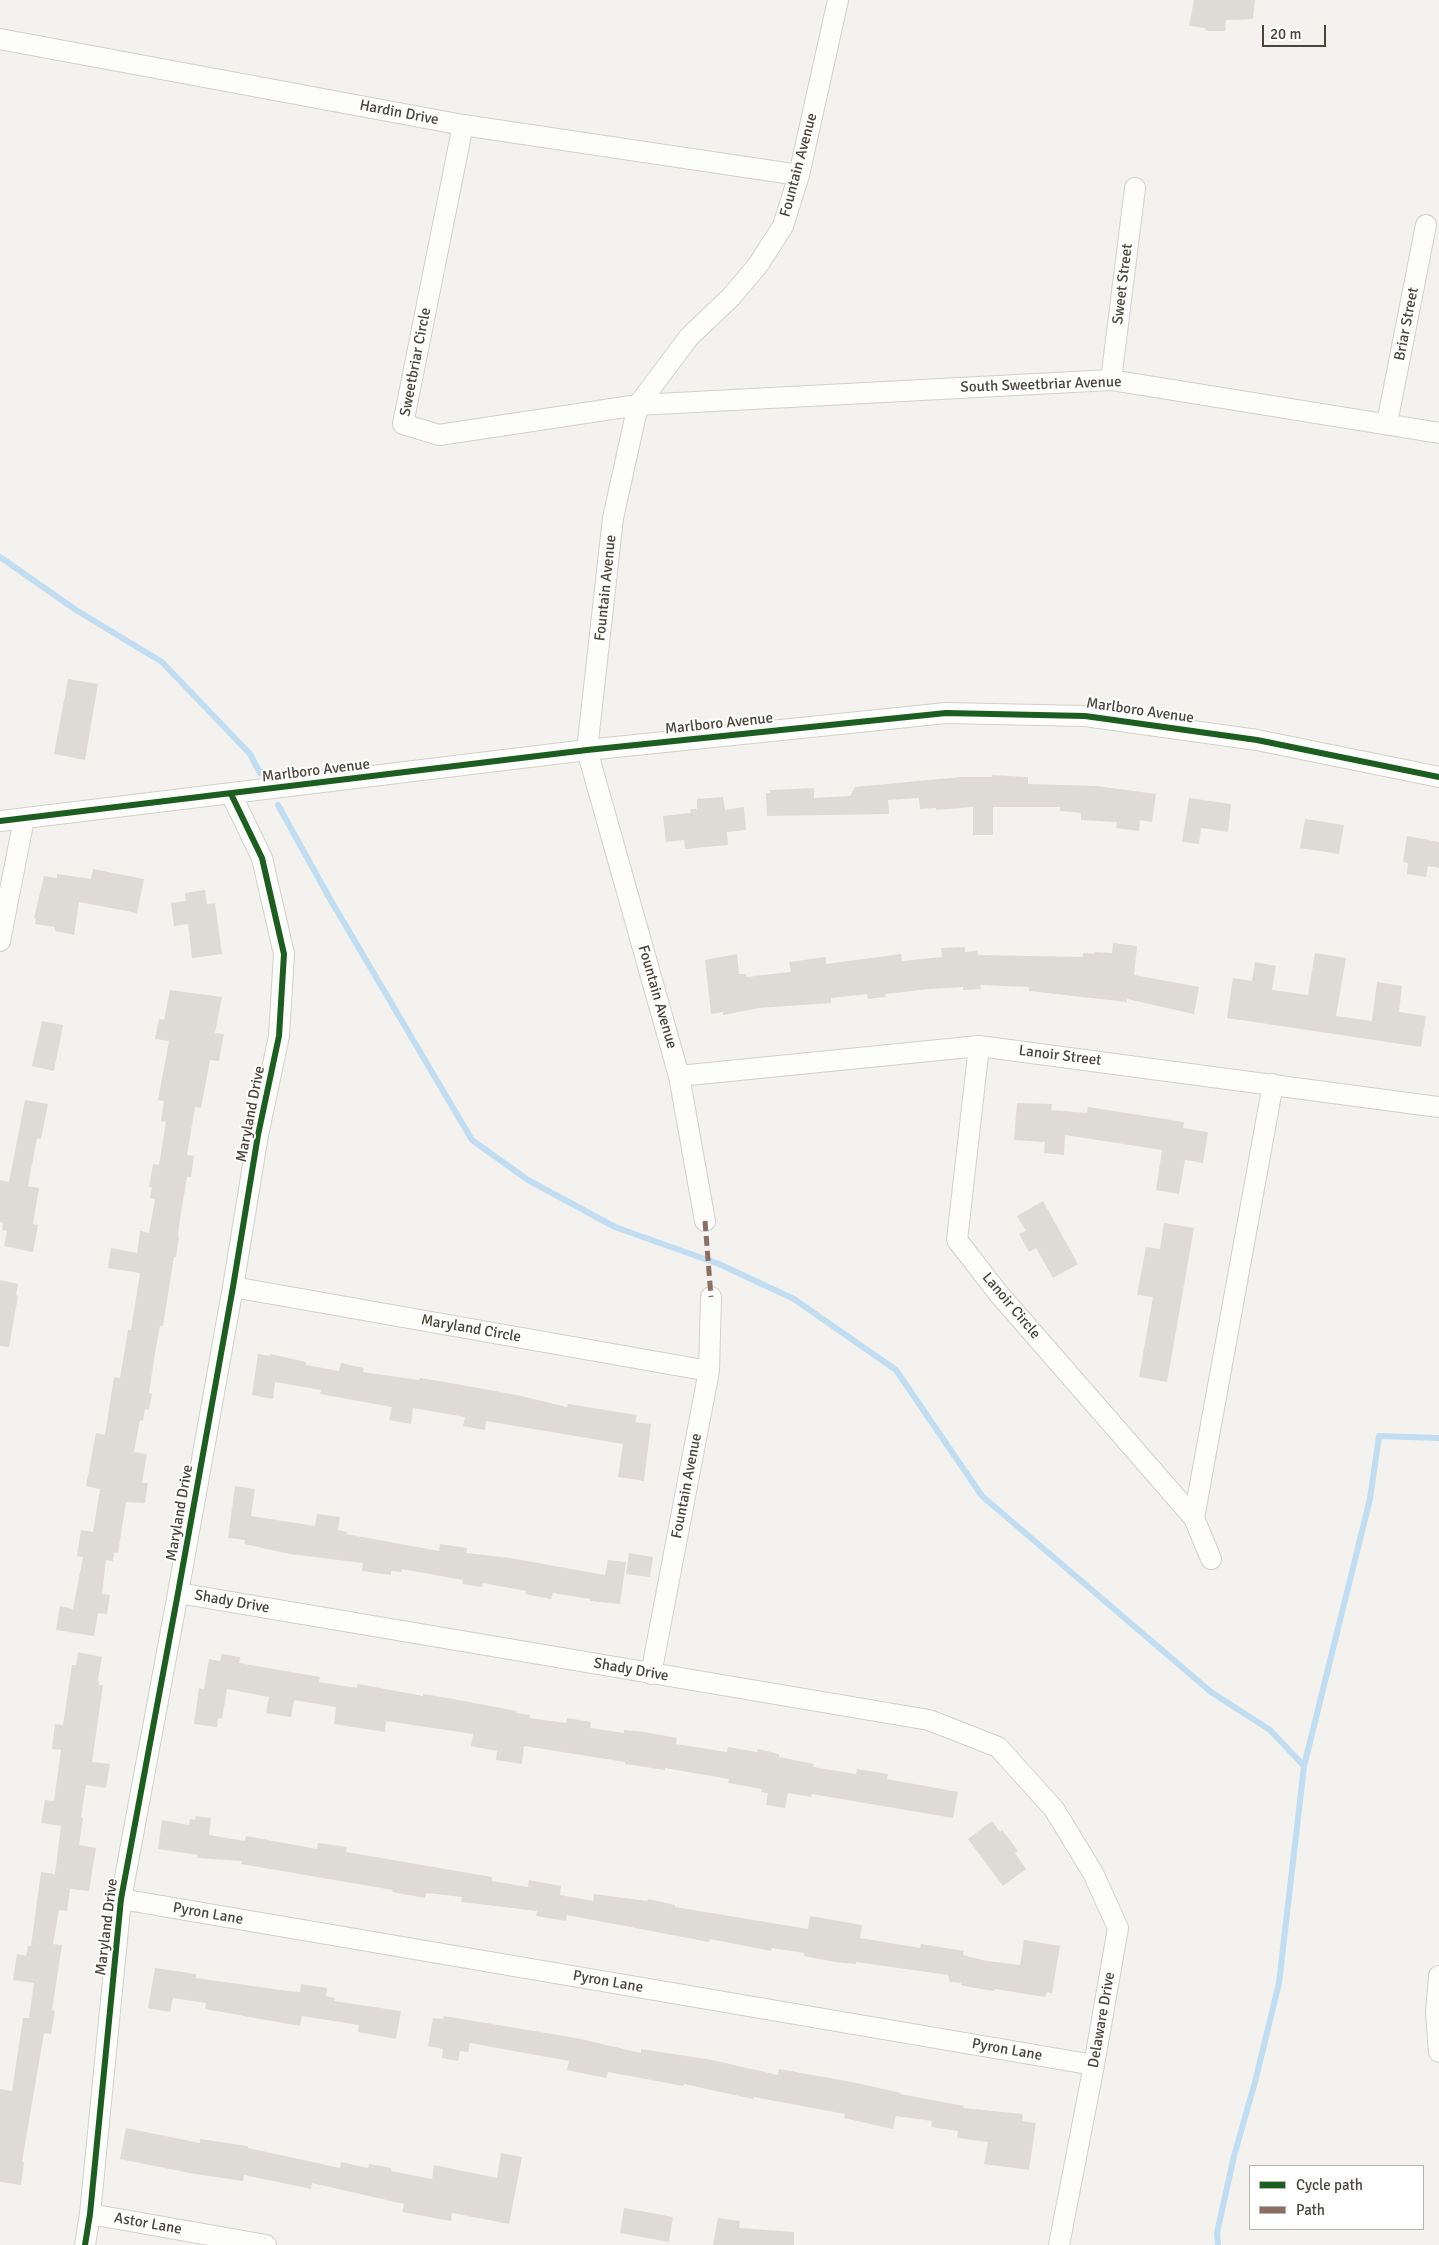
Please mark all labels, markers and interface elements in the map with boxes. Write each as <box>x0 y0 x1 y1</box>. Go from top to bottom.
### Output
scale bar <box>1264 15 1328 47</box>
text: 20 m <box>1270 25 1301 43</box>
street label: Hardin Drive <box>358 97 440 129</box>
street label: Fountain Avenue <box>776 111 822 219</box>
street label: Sweet Street <box>1109 243 1137 325</box>
street label: Briar Street <box>1391 286 1423 362</box>
street label: Sweetbriar Circle <box>397 306 435 418</box>
street label: South Sweetbriar Avenue <box>960 373 1122 397</box>
street label: Fountain Avenue <box>591 534 621 642</box>
street label: Marlboro Avenue <box>1085 695 1195 727</box>
street label: Marlboro Avenue <box>664 709 774 739</box>
street label: Marlboro Avenue <box>261 755 371 787</box>
street label: Fountain Avenue <box>634 943 680 1051</box>
street label: Lanoir Street <box>1018 1042 1102 1070</box>
street label: Maryland Drive <box>233 1064 269 1164</box>
street label: Lanoir Circle <box>978 1269 1044 1343</box>
street label: Maryland Circle <box>420 1311 522 1347</box>
street label: Fountain Avenue <box>668 1432 706 1540</box>
street label: Maryland Drive <box>163 1463 197 1563</box>
street label: Shady Drive <box>193 1587 271 1617</box>
street label: Shady Drive <box>592 1655 670 1685</box>
street label: Maryland Drive <box>92 1877 122 1977</box>
street label: Pyron Lane <box>171 1899 245 1929</box>
street label: Pyron Lane <box>571 1967 645 1997</box>
street label: Delaware Drive <box>1085 1971 1119 2069</box>
street label: Pyron Lane <box>970 2035 1044 2065</box>
legend <box>1249 2165 1424 2230</box>
text: Cycle path <box>1296 2176 1363 2194</box>
text: Path <box>1296 2201 1325 2219</box>
street label: Astor Lane <box>113 2209 183 2239</box>

